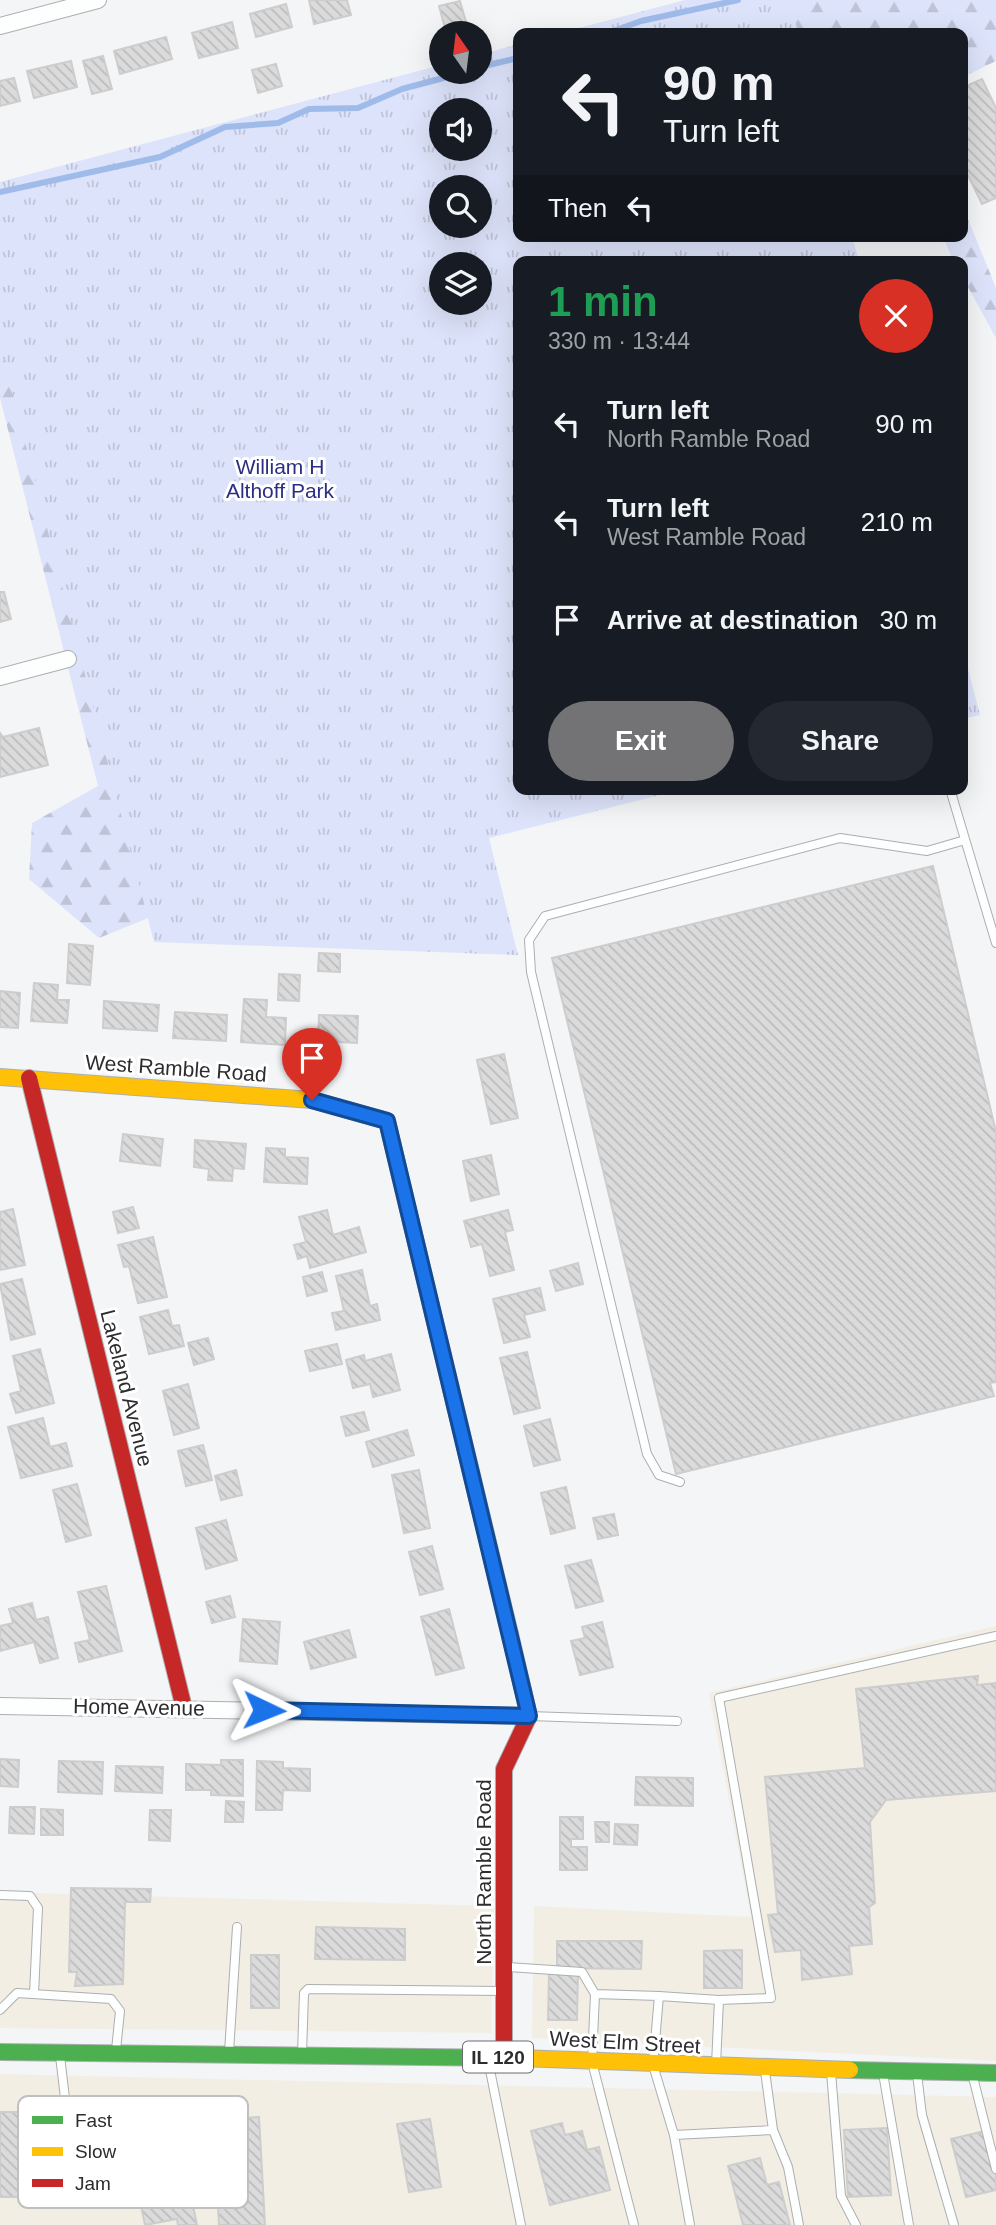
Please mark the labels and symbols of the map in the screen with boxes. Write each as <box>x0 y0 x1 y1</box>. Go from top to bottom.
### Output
north arrow <box>429 21 492 84</box>
park label: William H Althoff Park <box>226 455 335 502</box>
pin <box>282 1028 342 1100</box>
street label: West Ramble Road <box>85 1050 267 1086</box>
street label: Lakeland Avenue <box>96 1307 158 1469</box>
position arrow <box>227 1673 301 1747</box>
street label: Home Avenue <box>73 1694 205 1720</box>
street label: North Ramble Road <box>472 1779 495 1965</box>
street label: West Elm Street <box>549 2027 701 2057</box>
road number: IL 120 <box>463 2041 533 2072</box>
legend <box>18 2096 248 2208</box>
text: Fast <box>75 2110 113 2131</box>
text: Slow <box>75 2141 116 2162</box>
text: Jam <box>75 2173 111 2194</box>

